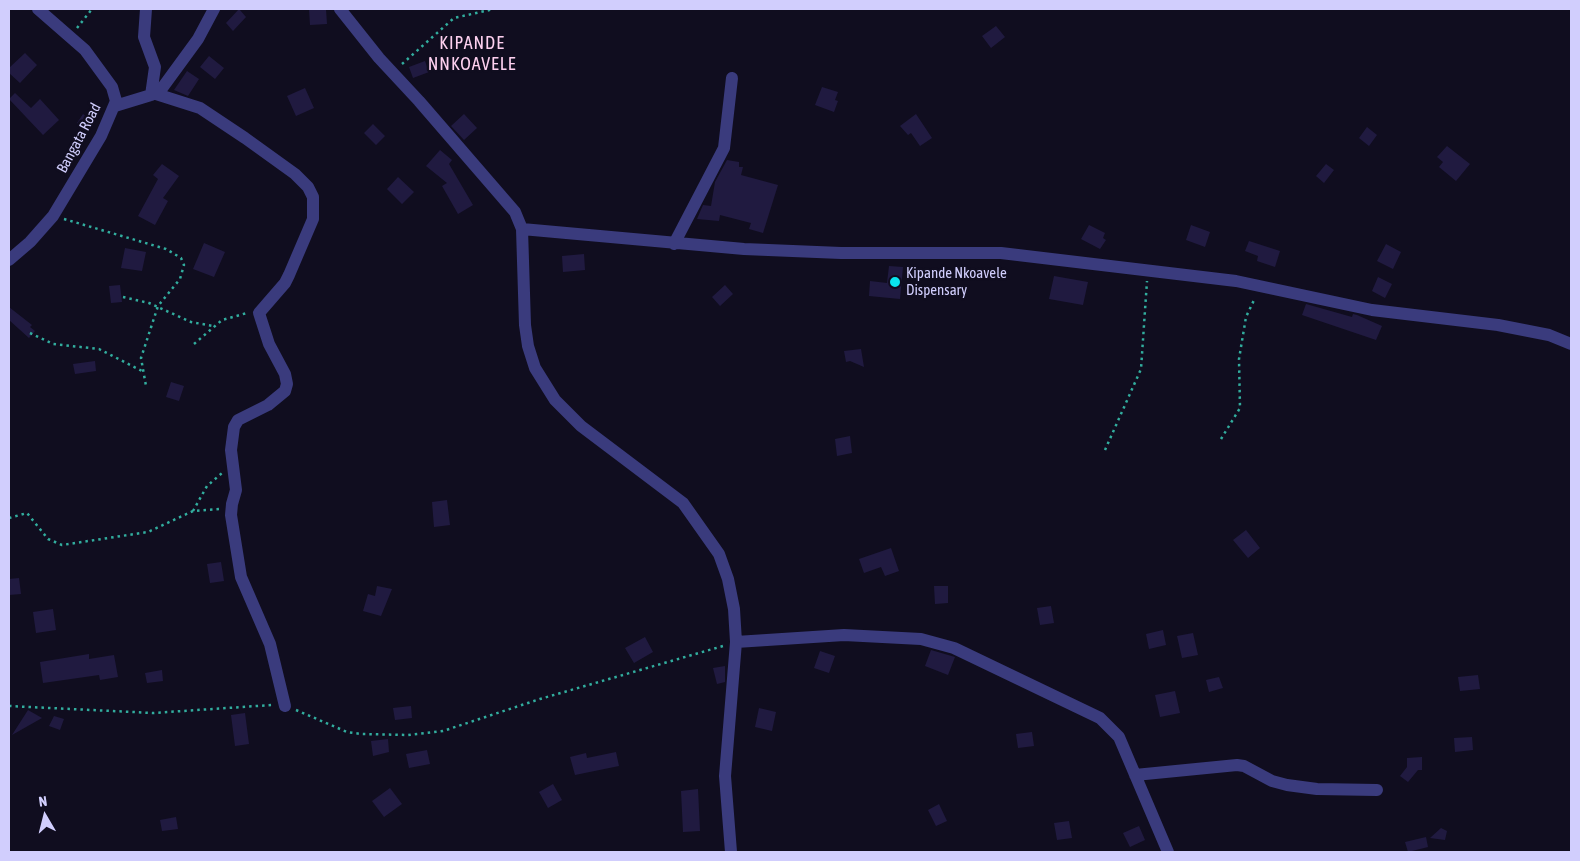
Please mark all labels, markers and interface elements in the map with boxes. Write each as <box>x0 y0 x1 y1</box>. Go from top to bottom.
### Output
district label: KIPANDE NNKOAVELE <box>427 32 517 74</box>
street label: Bangata Road <box>53 100 105 176</box>
place label: Kipande Nkoavele Dispensary <box>906 264 1007 299</box>
marker: Kipande Nkoavele Dispensary <box>888 275 902 289</box>
north arrow <box>20 791 70 841</box>
text: N <box>38 793 48 810</box>

